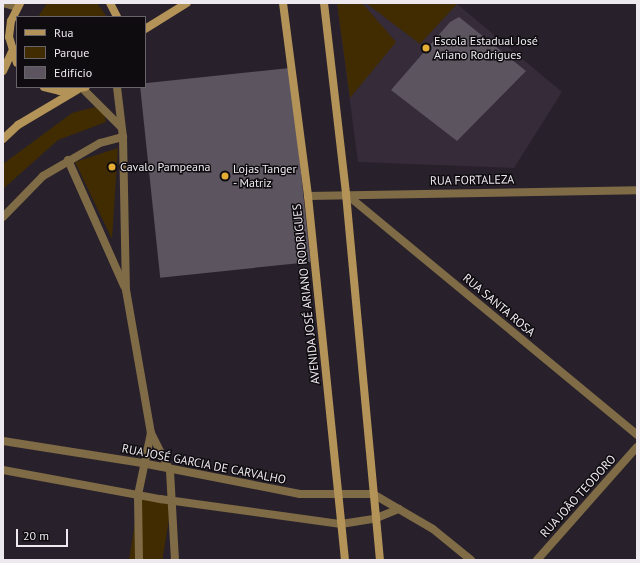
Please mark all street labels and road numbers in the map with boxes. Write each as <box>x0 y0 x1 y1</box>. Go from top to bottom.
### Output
street label: RUA FORTALEZA <box>429 172 515 188</box>
street label: AVENIDA JOSÉ ARIANO RODRIGUES <box>289 203 323 385</box>
street label: RUA SANTA ROSA <box>460 270 538 340</box>
street label: RUA JOSÉ GARCIA DE CARVALHO <box>120 441 288 487</box>
street label: RUA JOÃO TEODORO <box>537 451 619 541</box>

